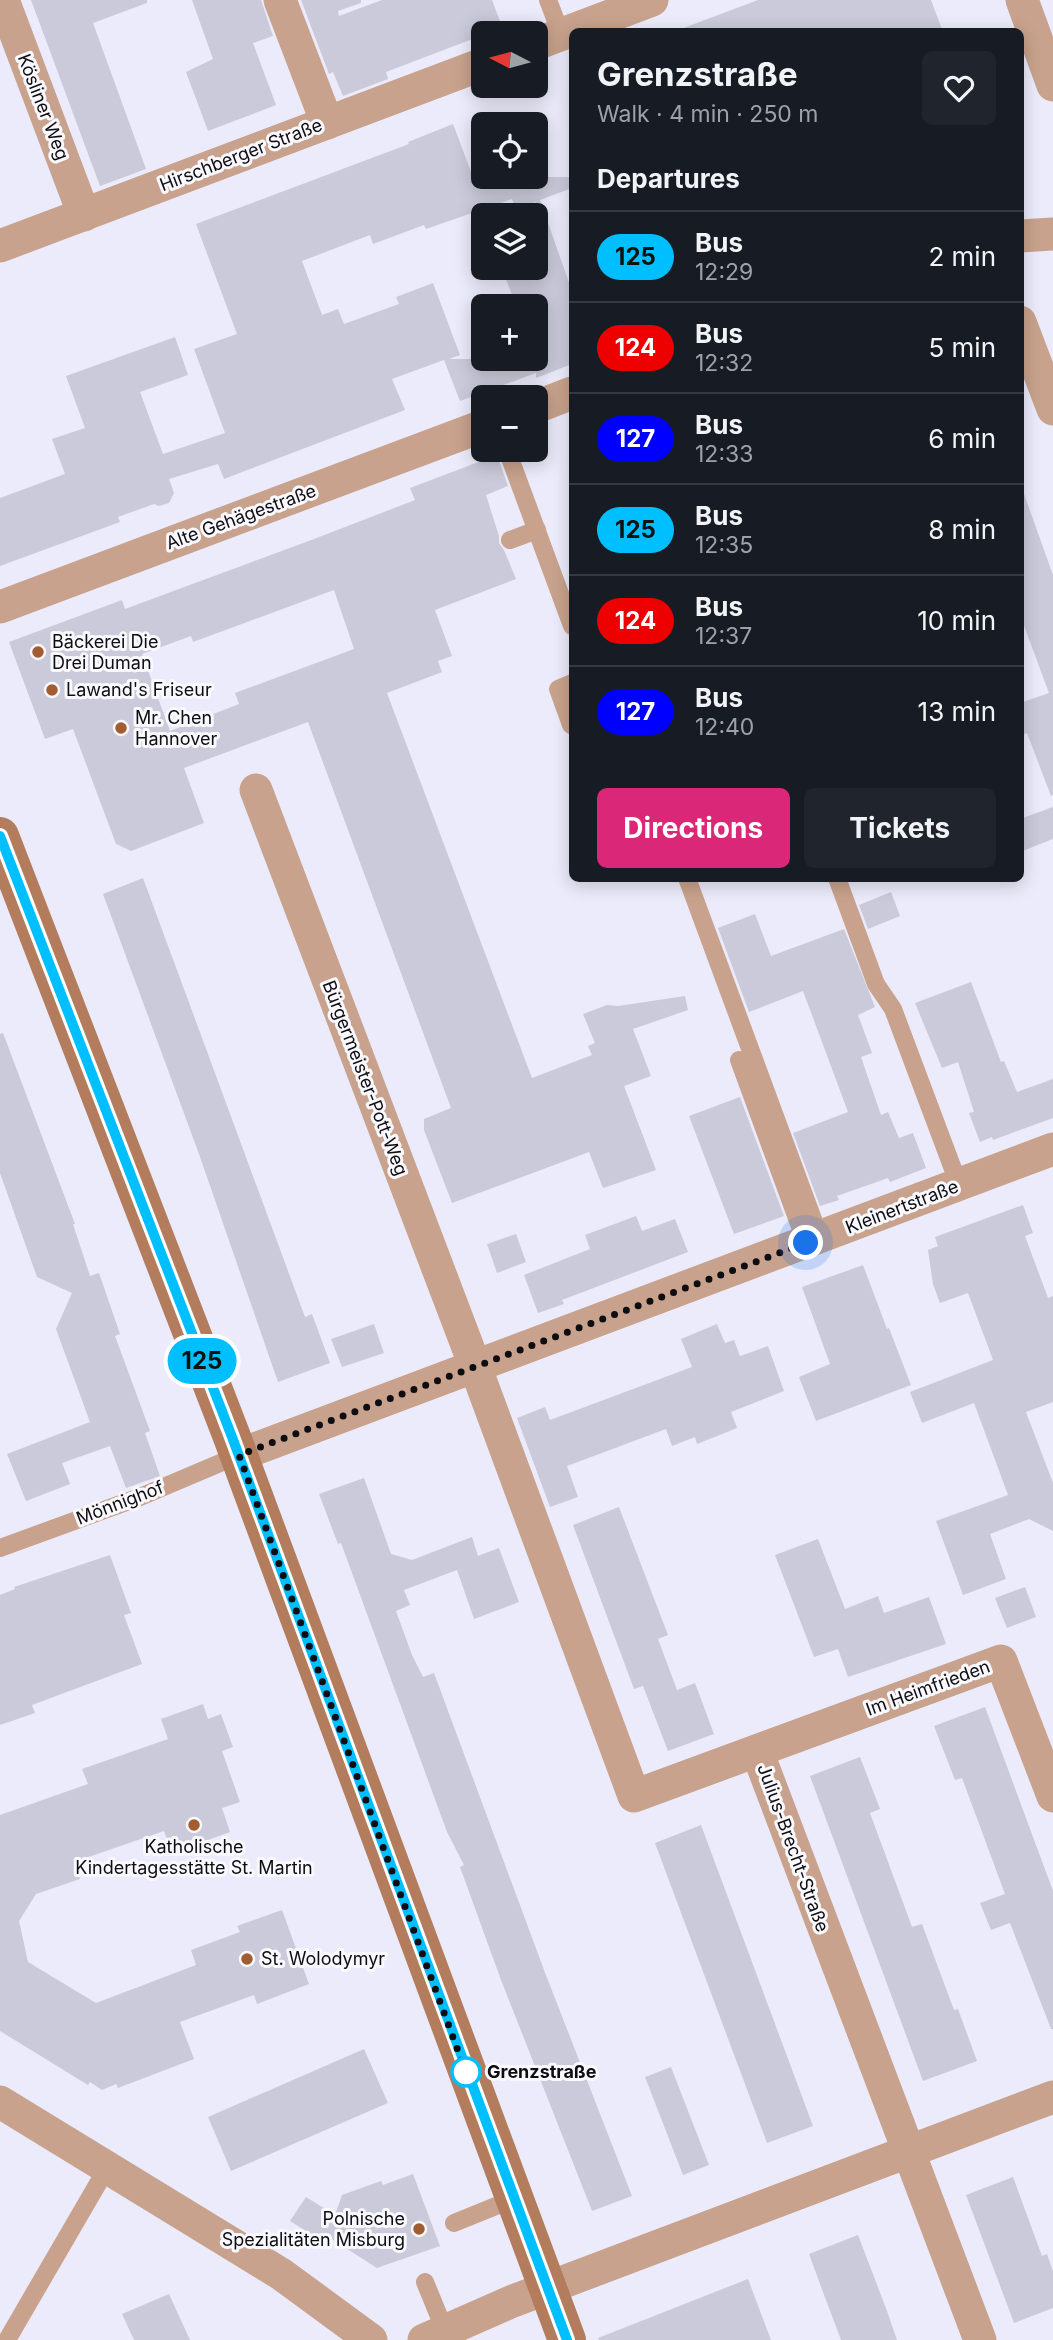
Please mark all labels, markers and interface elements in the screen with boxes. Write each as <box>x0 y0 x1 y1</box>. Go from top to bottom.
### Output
north arrow <box>471 21 548 98</box>
map controls <box>471 21 548 462</box>
street label: Kösliner Weg <box>14 51 73 163</box>
button: heart <box>922 51 996 125</box>
text: Grenzstraße <box>597 54 798 94</box>
text: Walk · 4 min · 250 m <box>597 100 819 128</box>
button: locate <box>471 112 548 189</box>
street label: Hirschberger Straße <box>157 114 325 195</box>
text: Departures <box>597 163 740 194</box>
button: layers <box>471 203 548 280</box>
text: Bus <box>695 227 743 258</box>
text: 2 min <box>928 241 996 272</box>
text: 125 <box>615 242 656 271</box>
text: 12:29 <box>695 258 753 286</box>
button: + <box>471 294 548 371</box>
text: Bus <box>695 318 743 349</box>
text: 5 min <box>928 332 996 363</box>
text: 124 <box>615 333 656 362</box>
text: 12:32 <box>695 349 753 377</box>
button: − <box>471 385 548 462</box>
text: Bus <box>695 409 743 440</box>
text: 6 min <box>928 423 996 454</box>
text: 127 <box>616 424 655 453</box>
text: 12:33 <box>695 440 753 468</box>
street label: Alte Gehägestraße <box>163 480 319 553</box>
text: Bus <box>695 500 743 531</box>
text: 8 min <box>928 514 996 545</box>
text: 125 <box>615 515 656 544</box>
text: 12:35 <box>695 531 753 559</box>
text: Bus <box>695 591 743 622</box>
text: 10 min <box>917 605 996 636</box>
text: 124 <box>615 606 656 635</box>
text: 12:37 <box>695 622 752 650</box>
place label: Bäckerei Die Drei Duman <box>52 631 158 673</box>
marker: Bäckerei Die Drei Duman <box>30 644 46 660</box>
place label: Lawand's Friseur <box>66 679 212 700</box>
marker: Lawand's Friseur <box>44 682 60 698</box>
text: Bus <box>695 682 743 713</box>
text: 13 min <box>918 696 996 727</box>
text: 127 <box>616 697 655 726</box>
place label: Mr. Chen Hannover <box>135 707 217 749</box>
text: 12:40 <box>695 713 754 741</box>
marker: Mr. Chen Hannover <box>113 720 129 736</box>
button: Directions <box>597 788 790 868</box>
button: Tickets <box>804 788 996 868</box>
street label: Bürgermeister-Pott-Weg <box>319 977 412 1178</box>
street label: Kleinertstraße <box>842 1175 961 1238</box>
your location <box>788 1225 823 1260</box>
line badge: 125 <box>162 1338 242 1384</box>
text: 125 <box>182 1346 222 1375</box>
street label: Mönnighof <box>73 1476 167 1529</box>
street label: Im Heimfrieden <box>863 1655 993 1720</box>
street label: Julius-Brecht-Straße <box>753 1761 834 1935</box>
marker: Katholische Kindertagesstätte St. Martin <box>186 1817 202 1833</box>
place label: Katholische Kindertagesstätte St. Martin <box>75 1836 313 1878</box>
place label: St. Wolodymyr <box>261 1948 385 1969</box>
marker: St. Wolodymyr <box>239 1951 255 1967</box>
marker: Grenzstraße <box>451 2057 481 2087</box>
place label: Grenzstraße <box>487 2061 597 2082</box>
place label: Polnische Spezialitäten Misburg <box>222 2208 405 2250</box>
marker: Polnische Spezialitäten Misburg <box>411 2221 427 2237</box>

